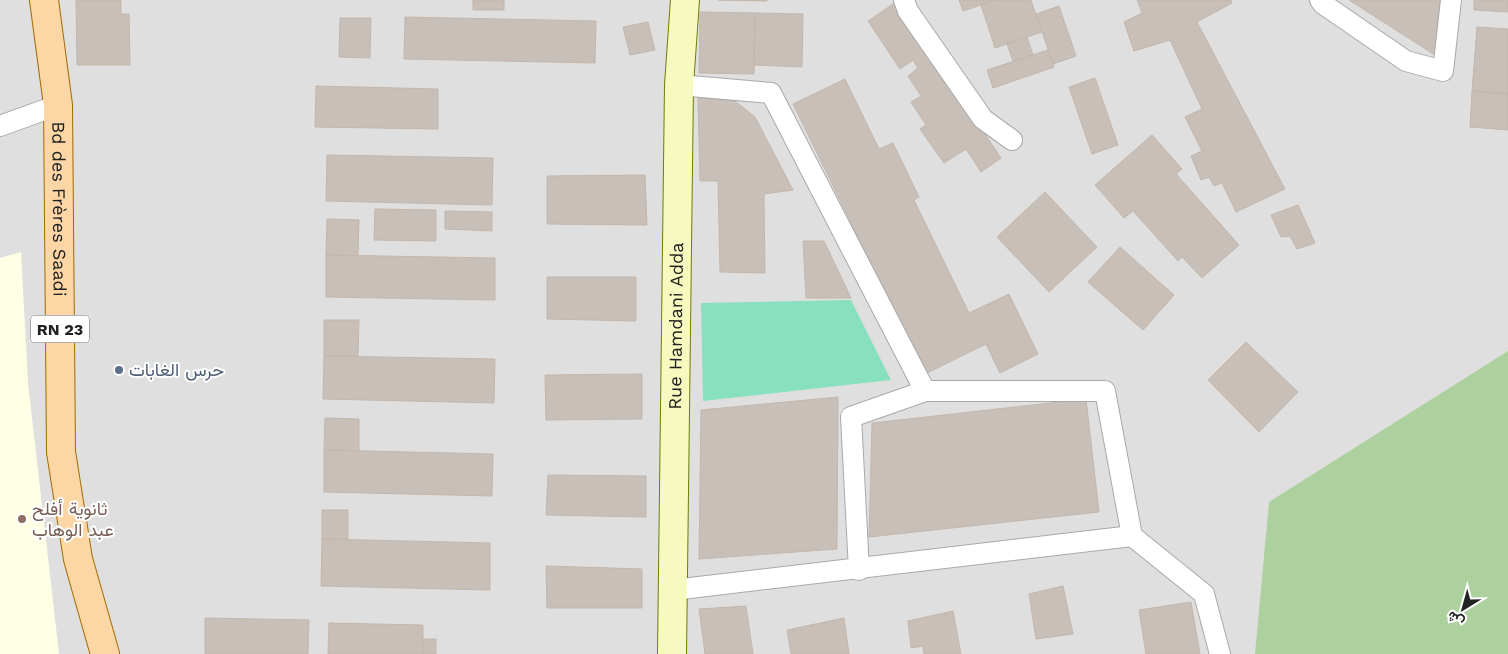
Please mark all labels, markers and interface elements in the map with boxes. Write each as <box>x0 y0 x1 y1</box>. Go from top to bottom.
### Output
street label: Bd des Frères Saadi <box>48 121 71 297</box>
street label: Rue Hamdani Adda <box>664 242 687 410</box>
road number: RN 23 <box>31 316 89 342</box>
place label: حرس الغابات <box>129 359 224 381</box>
marker: حرس الغابات <box>113 364 125 376</box>
place label: ثانوية أفلح عبد الوهاب <box>32 498 114 541</box>
marker: ثانوية أفلح عبد الوهاب <box>16 513 28 525</box>
north arrow <box>1438 584 1488 634</box>
text: ش <box>1444 607 1467 631</box>

